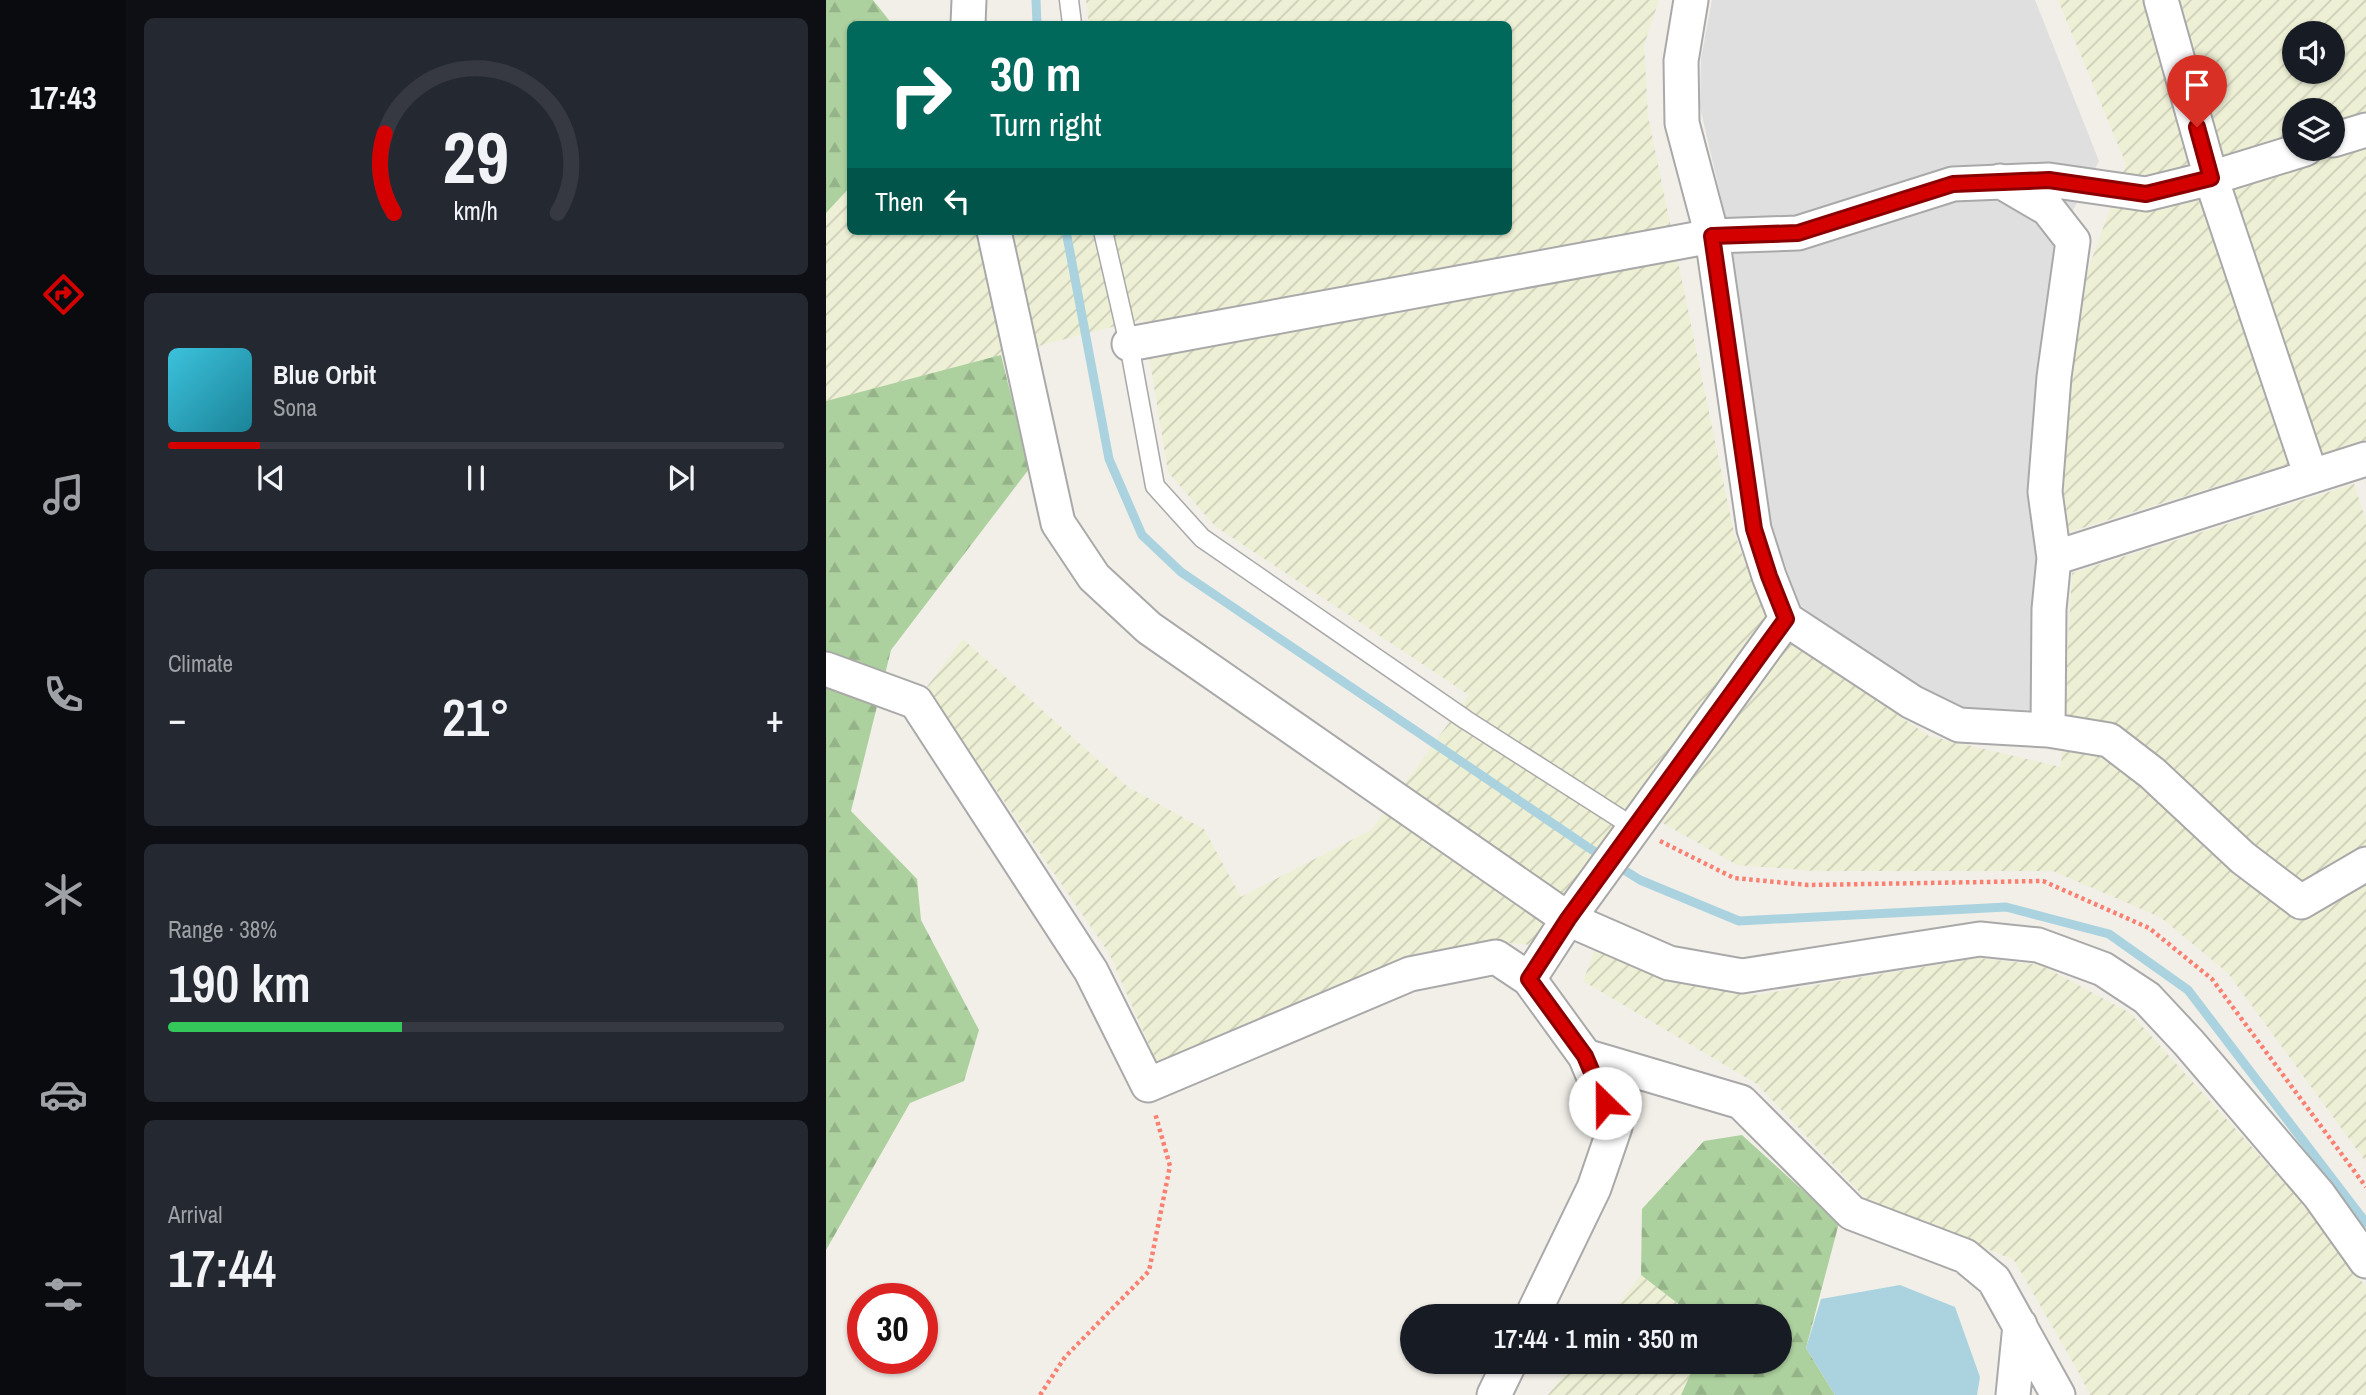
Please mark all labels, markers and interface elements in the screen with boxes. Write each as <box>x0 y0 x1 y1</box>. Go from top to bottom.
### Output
map controls <box>2282 21 2345 161</box>
button: sound <box>2282 21 2345 84</box>
text: 30 m <box>990 40 1082 106</box>
icon: right <box>875 49 966 140</box>
pin <box>2167 55 2227 127</box>
icon: arrive <box>2178 66 2216 104</box>
text: 17:43 <box>29 76 97 119</box>
button: layers <box>2282 98 2345 161</box>
text: Turn right <box>990 103 1102 146</box>
text: 29 <box>443 108 509 206</box>
icon: left <box>938 182 976 220</box>
text: Then <box>875 184 924 219</box>
text: km/h <box>454 194 498 228</box>
icon: directions <box>39 270 88 319</box>
text: Blue Orbit <box>273 357 376 392</box>
text: Sona <box>273 392 317 423</box>
icon: previous <box>252 459 290 497</box>
icon: pause <box>457 459 495 497</box>
icon: next <box>662 459 700 497</box>
icon: music <box>39 470 88 519</box>
text: Climate <box>168 648 233 679</box>
icon: phone <box>39 670 88 719</box>
text: 21° <box>442 682 510 752</box>
text: − <box>168 693 186 744</box>
text: + <box>766 693 784 744</box>
icon: climate <box>39 870 88 919</box>
text: Range · 38% <box>168 914 277 945</box>
text: 190 km <box>168 948 311 1018</box>
position arrow <box>1568 1066 1642 1140</box>
icon: car <box>39 1070 88 1119</box>
text: Arrival <box>168 1199 223 1230</box>
text: 17:44 <box>168 1233 276 1303</box>
icon: filters <box>39 1270 88 1319</box>
speed limit sign: 30 <box>847 1283 938 1374</box>
text: 17:44 · 1 min · 350 m <box>1494 1321 1698 1356</box>

